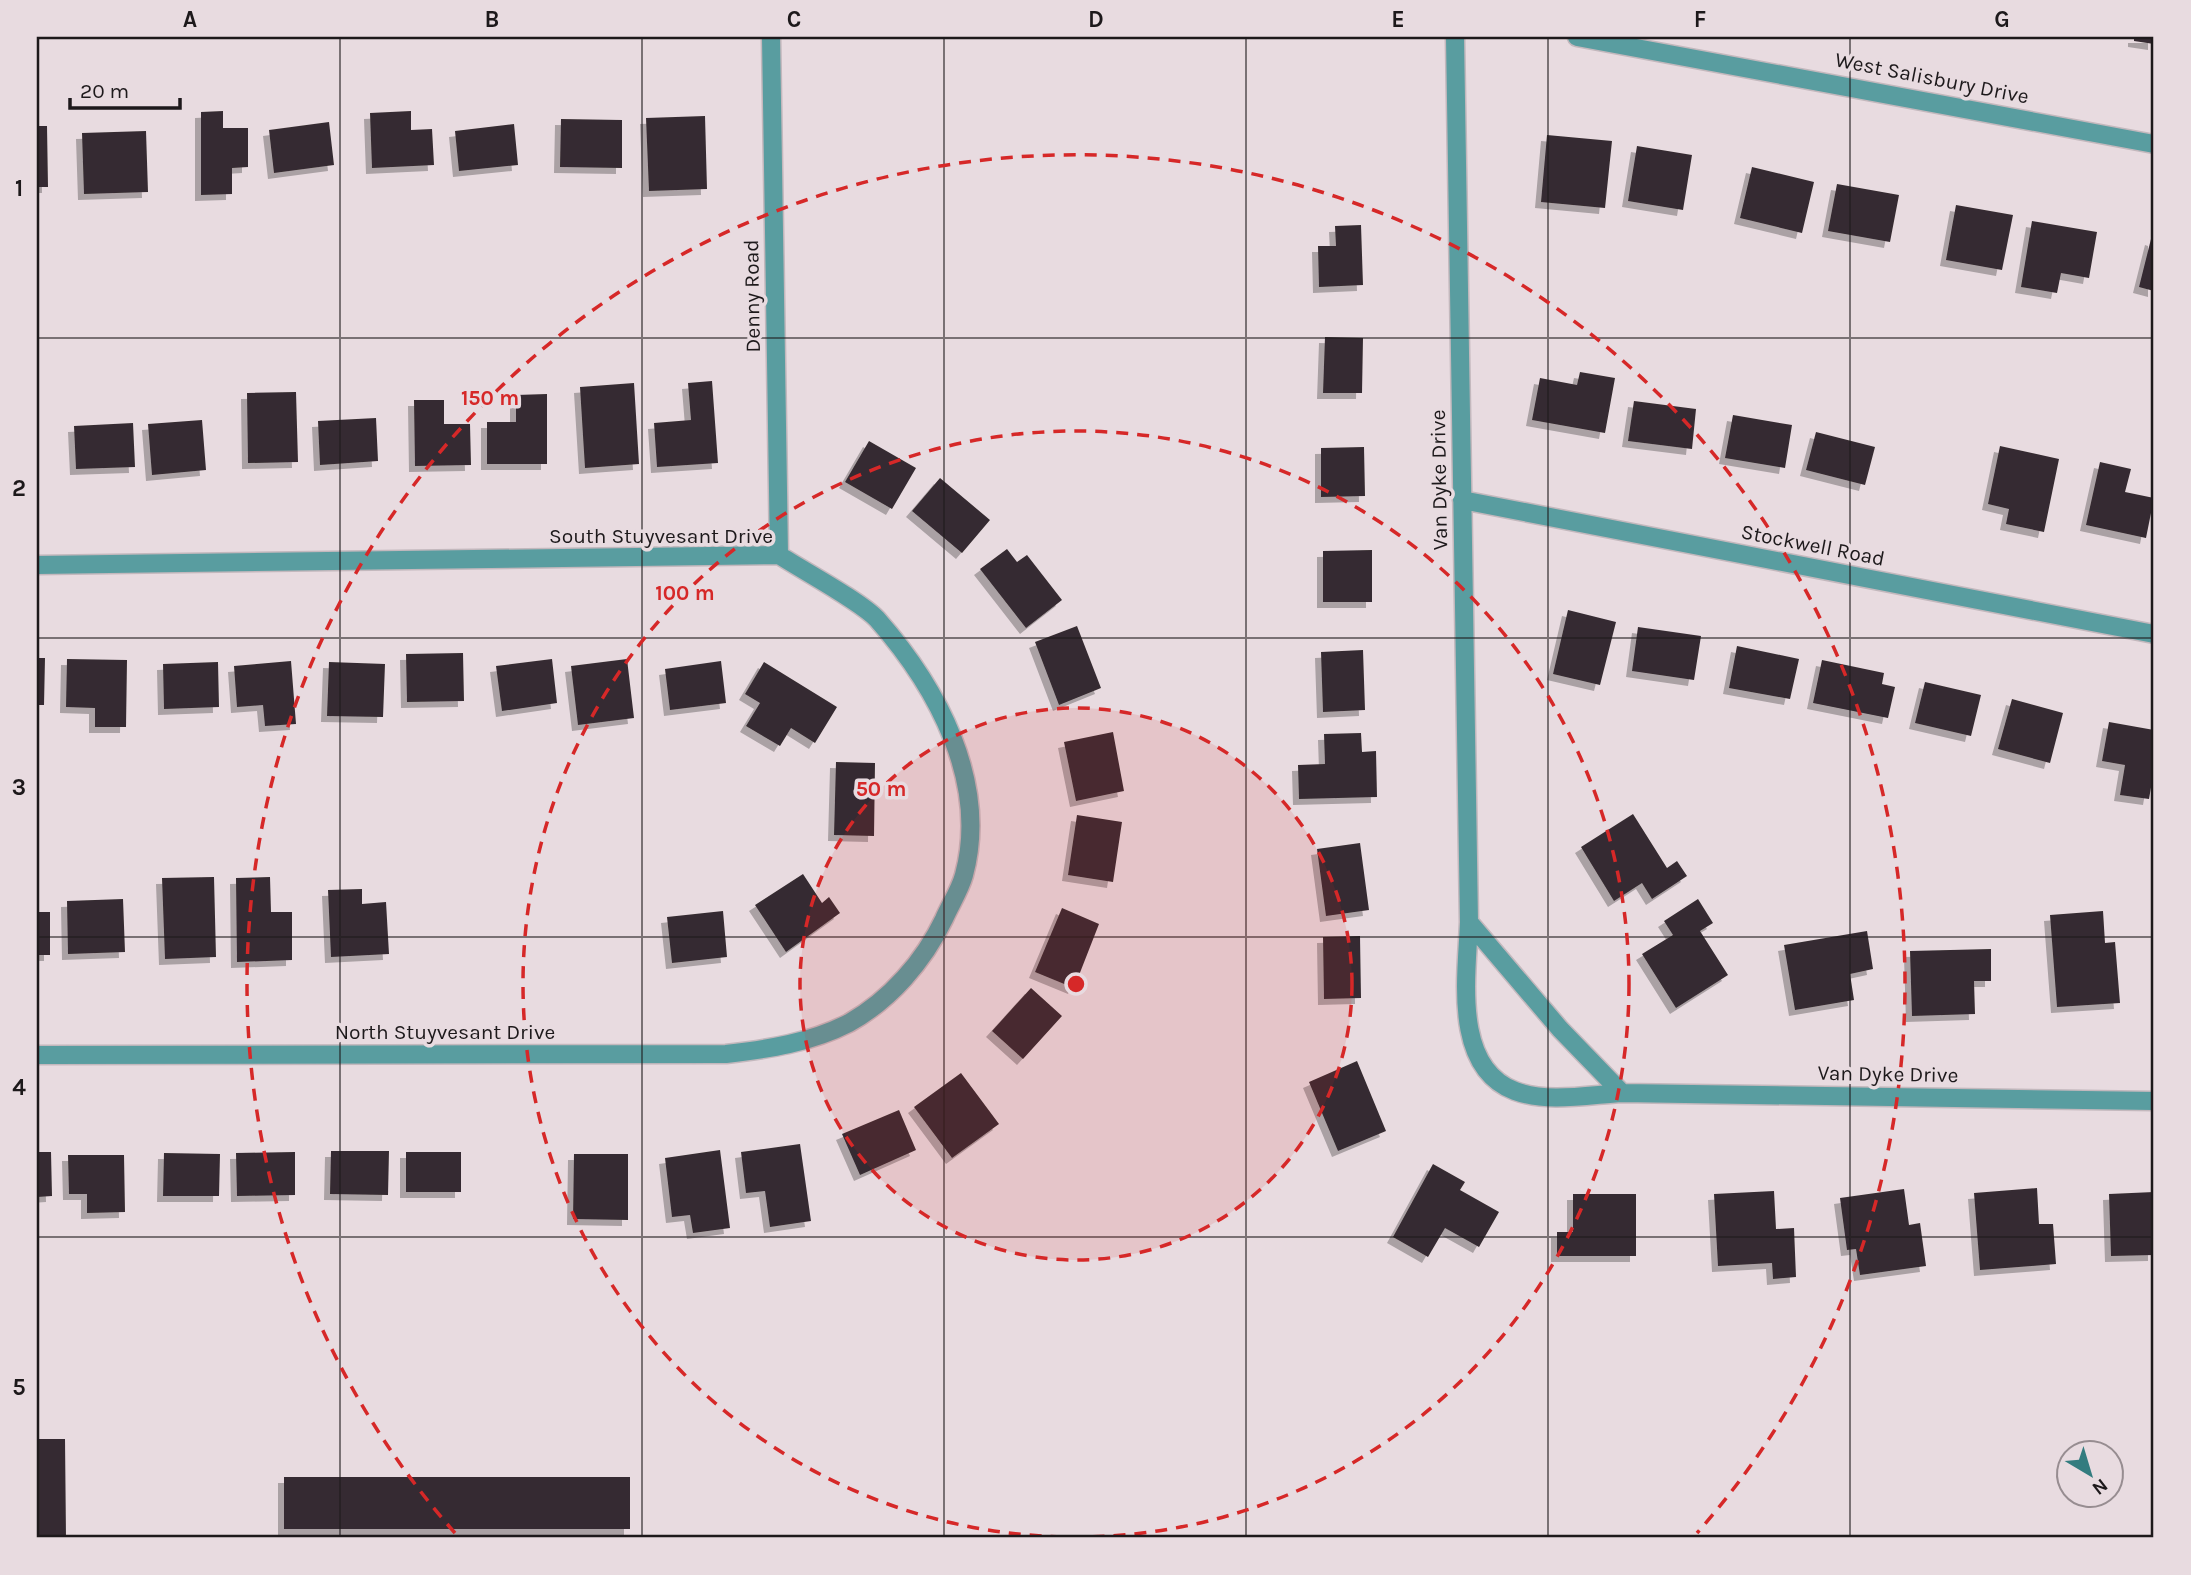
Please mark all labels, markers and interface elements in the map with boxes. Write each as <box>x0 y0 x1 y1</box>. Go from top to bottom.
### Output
text: A <box>183 6 197 33</box>
text: B <box>485 6 499 33</box>
text: C <box>787 6 801 33</box>
text: D <box>1088 6 1104 33</box>
text: E <box>1391 6 1405 33</box>
text: F <box>1694 6 1706 33</box>
text: G <box>1994 6 2010 33</box>
street label: West Salisbury Drive <box>1833 47 2031 109</box>
scale bar <box>70 66 180 110</box>
text: 20 m <box>80 79 129 103</box>
text: 1 <box>15 175 23 202</box>
street label: Denny Road <box>739 239 765 353</box>
text: 150 m <box>461 386 519 410</box>
street label: Van Dyke Drive <box>1426 409 1452 551</box>
text: 2 <box>12 475 26 502</box>
street label: Stockwell Road <box>1739 519 1887 571</box>
street label: South Stuyvesant Drive <box>549 524 773 548</box>
text: 100 m <box>655 581 715 605</box>
text: 3 <box>12 774 26 801</box>
text: 50 m <box>856 777 906 801</box>
centre of rings <box>1064 972 1088 996</box>
street label: North Stuyvesant Drive <box>335 1020 555 1044</box>
street label: Van Dyke Drive <box>1817 1061 1959 1087</box>
text: 4 <box>12 1074 26 1101</box>
text: 5 <box>12 1374 26 1401</box>
north arrow <box>2054 1438 2124 1508</box>
text: N <box>2088 1474 2112 1499</box>

